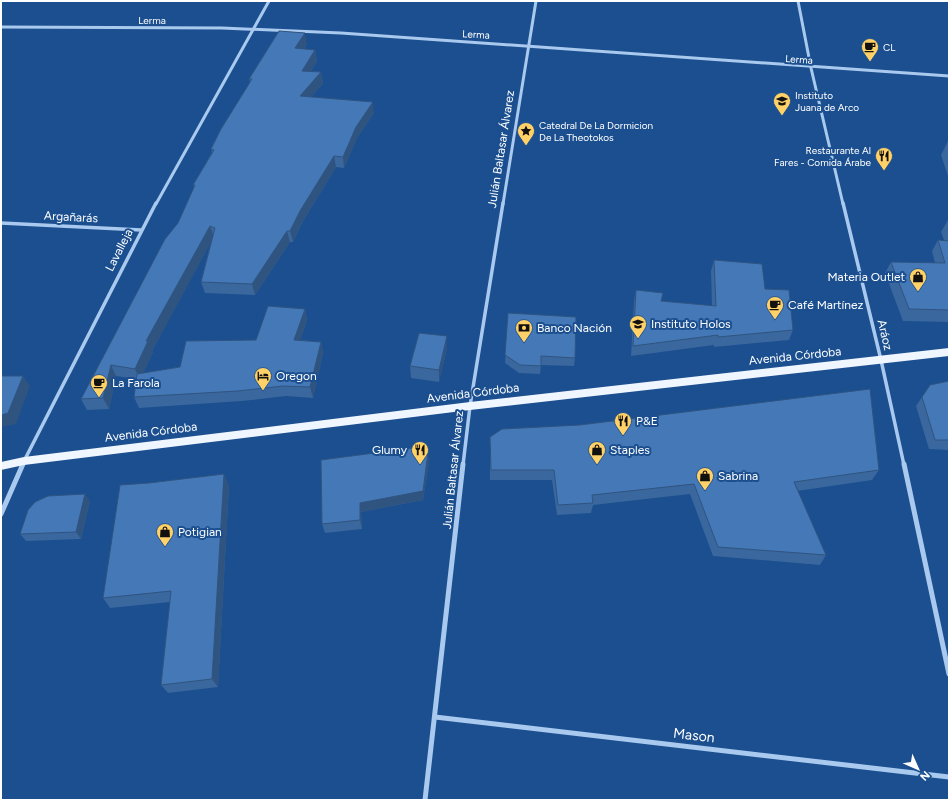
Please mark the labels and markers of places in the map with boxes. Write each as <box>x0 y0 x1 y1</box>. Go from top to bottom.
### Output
cafe icon: CL <box>860 37 880 62</box>
place label: CL <box>883 41 896 54</box>
place label: Instituto Juana de Arco <box>795 89 859 114</box>
school or university icon: Instituto Juana de Arco <box>772 91 792 116</box>
place label: Catedral De La Dormicion De La Theotokos <box>539 119 654 144</box>
place icon: Catedral De La Dormicion De La Theotokos <box>516 121 536 146</box>
place label: Restaurante Al Fares - Comida Árabe <box>774 144 872 169</box>
restaurant icon: Restaurante Al Fares - Comida Árabe <box>874 146 894 171</box>
shop icon: Materia Outlet <box>908 267 928 292</box>
place label: Materia Outlet <box>827 270 905 284</box>
cafe icon: Café Martínez <box>765 295 785 320</box>
place label: Café Martínez <box>788 298 864 312</box>
school or university icon: Instituto Holos <box>628 314 648 339</box>
place label: Instituto Holos <box>651 317 731 331</box>
bank icon: Banco Nación <box>514 318 534 343</box>
place label: Banco Nación <box>537 321 612 335</box>
hotel icon: Oregon <box>253 366 273 391</box>
place label: Oregon <box>276 369 317 383</box>
cafe icon: La Farola <box>89 373 109 398</box>
place label: La Farola <box>112 376 160 390</box>
restaurant icon: P&E <box>613 411 633 436</box>
place label: P&E <box>636 414 658 428</box>
restaurant icon: Glumy <box>410 440 430 465</box>
shop icon: Staples <box>587 440 607 465</box>
place label: Glumy <box>372 443 408 457</box>
place label: Staples <box>610 443 650 457</box>
shop icon: Sabrina <box>695 466 715 491</box>
place label: Sabrina <box>718 469 758 483</box>
shop icon: Potigian <box>155 522 175 547</box>
place label: Potigian <box>178 525 222 539</box>

